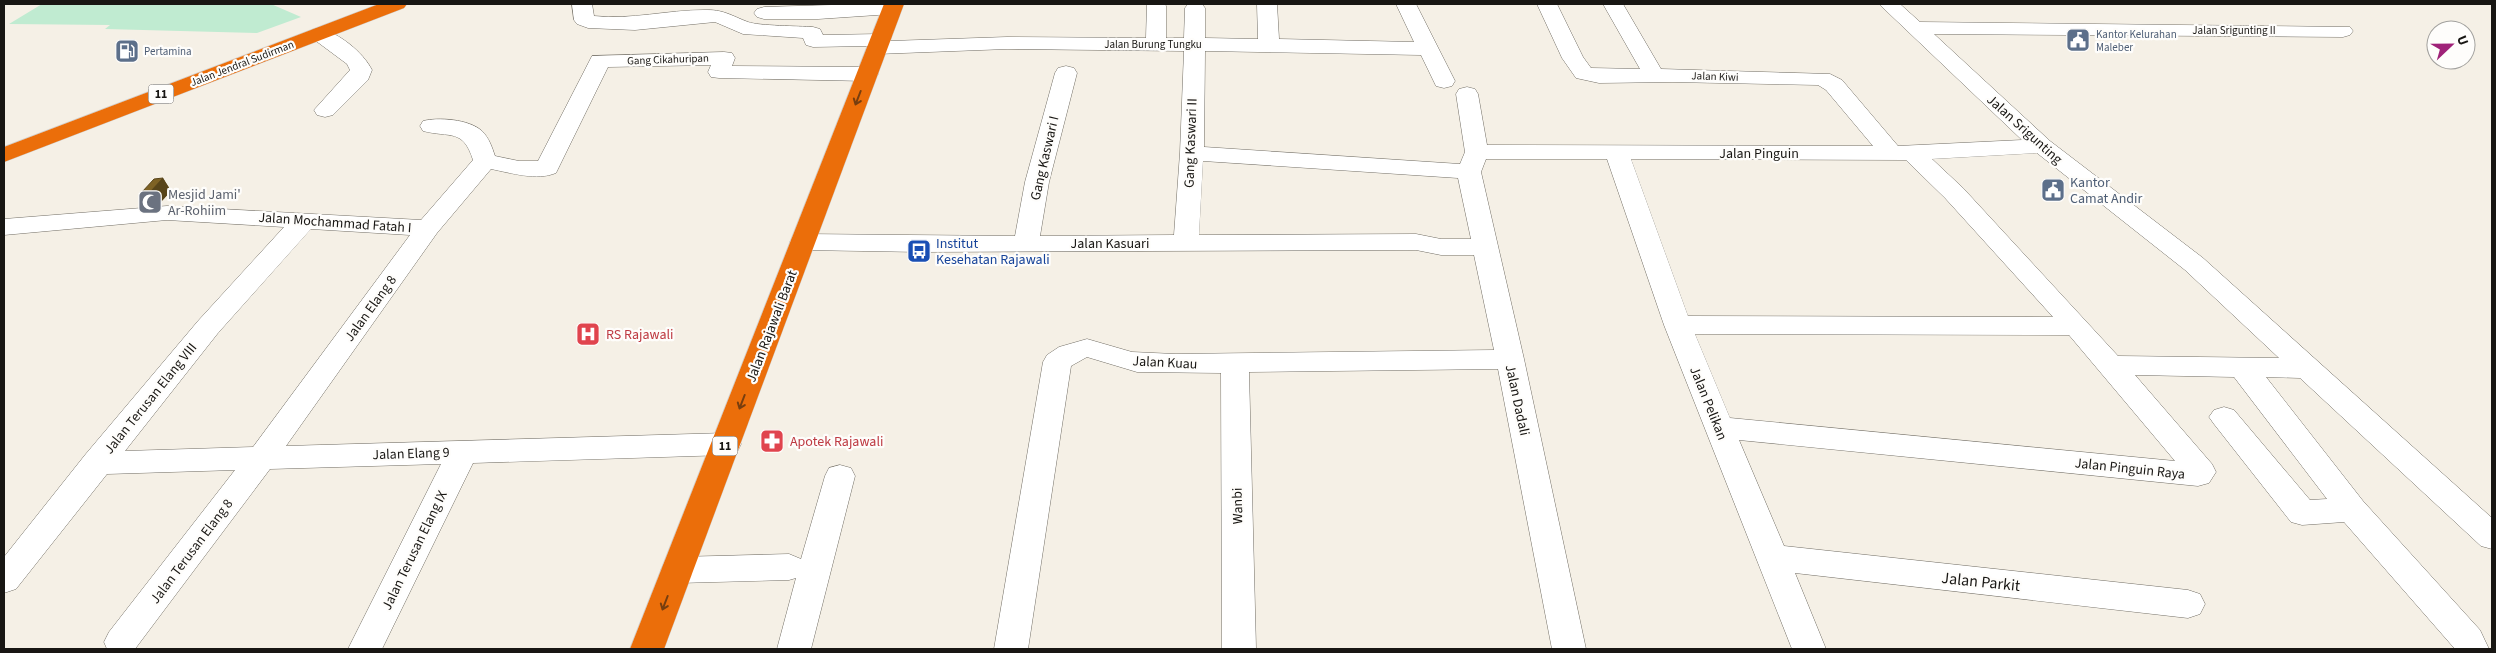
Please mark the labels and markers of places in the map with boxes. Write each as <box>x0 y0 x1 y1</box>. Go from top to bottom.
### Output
public building icon: Kantor Kelurahan Maleber <box>2065 27 2091 53</box>
place label: Kantor Kelurahan Maleber <box>2096 27 2177 55</box>
fuel station icon: Pertamina <box>114 38 140 64</box>
place label: Pertamina <box>144 44 192 59</box>
place label: Kantor Camat Andir <box>2070 173 2143 209</box>
public building icon: Kantor Camat Andir <box>2040 177 2066 203</box>
place label: Mesjid Jami' Ar-Rohiim <box>168 185 241 221</box>
mosque icon: Mesjid Jami' Ar-Rohiim <box>137 189 163 215</box>
place label: Institut Kesehatan Rajawali <box>936 234 1050 270</box>
bus stop icon: Institut Kesehatan Rajawali <box>906 238 932 264</box>
hospital icon: RS Rajawali <box>575 321 601 347</box>
place label: RS Rajawali <box>606 325 674 345</box>
pharmacy icon: Apotek Rajawali <box>759 428 785 454</box>
place label: Apotek Rajawali <box>790 432 883 452</box>

